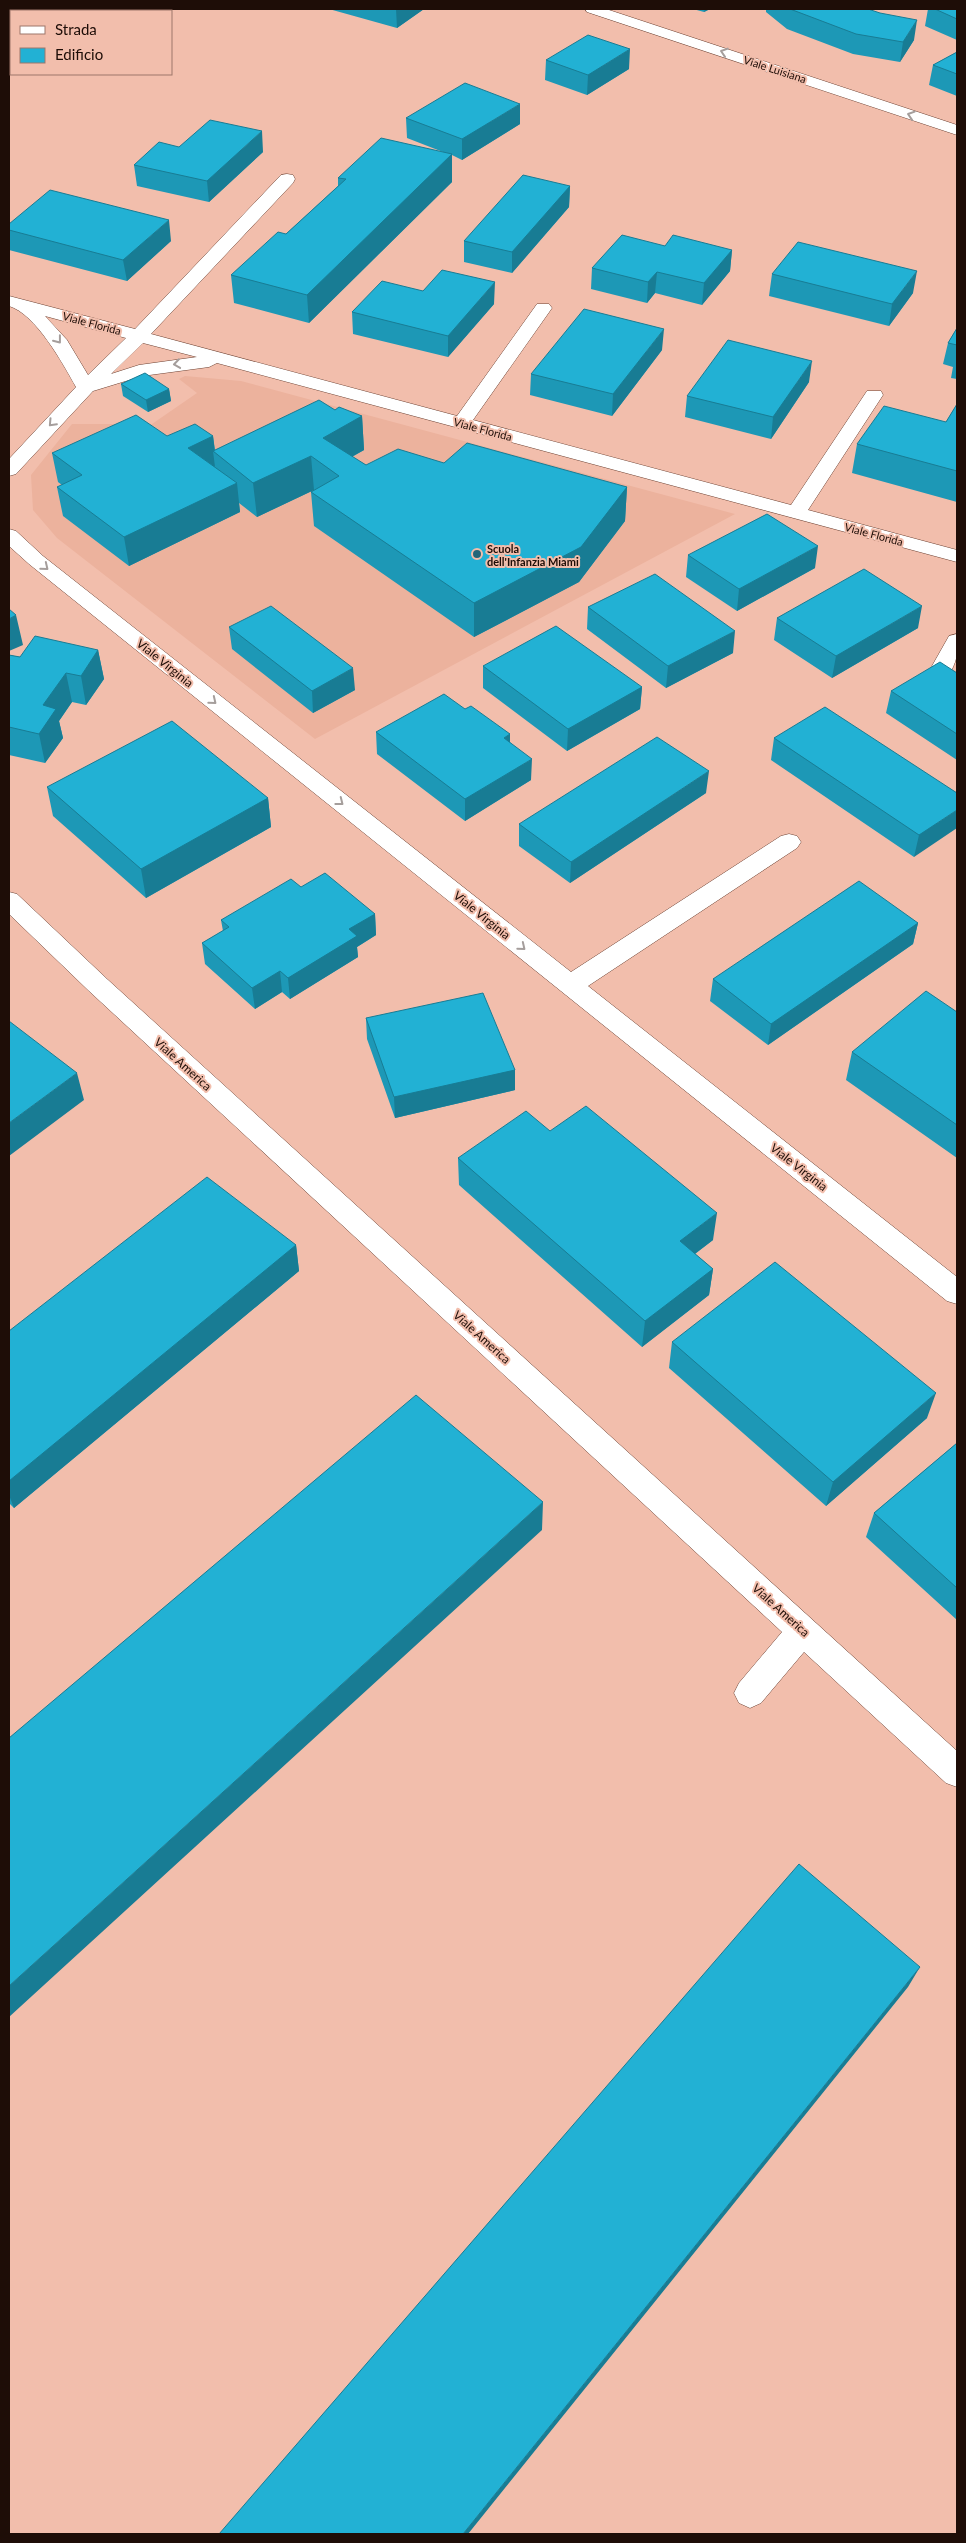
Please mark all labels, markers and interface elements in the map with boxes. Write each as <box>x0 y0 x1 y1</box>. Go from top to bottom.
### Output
legend <box>10 10 172 75</box>
text: Strada <box>55 20 97 38</box>
text: Edificio <box>55 45 103 63</box>
one-way arrow <box>720 48 728 58</box>
street label: Viale Luisiana <box>742 53 808 85</box>
one-way arrow <box>907 110 916 120</box>
street label: Viale Florida <box>61 309 123 337</box>
one-way arrow <box>52 334 60 343</box>
one-way arrow <box>173 359 181 369</box>
street label: Viale Florida <box>452 415 514 443</box>
one-way arrow <box>49 417 58 426</box>
street label: Viale Florida <box>843 520 905 548</box>
place label: Scuola dell'Infanzia Miami <box>487 542 579 568</box>
marker: Scuola dell'Infanzia Miami <box>471 548 483 560</box>
one-way arrow <box>39 562 48 570</box>
street label: Viale Virginia <box>134 636 196 690</box>
one-way arrow <box>207 696 216 704</box>
one-way arrow <box>334 797 343 805</box>
street label: Viale Virginia <box>451 888 513 942</box>
one-way arrow <box>516 942 525 950</box>
street label: Viale America <box>151 1034 215 1094</box>
street label: Viale Virginia <box>767 1140 831 1194</box>
street label: Viale America <box>450 1307 514 1367</box>
street label: Viale America <box>749 1580 813 1640</box>

